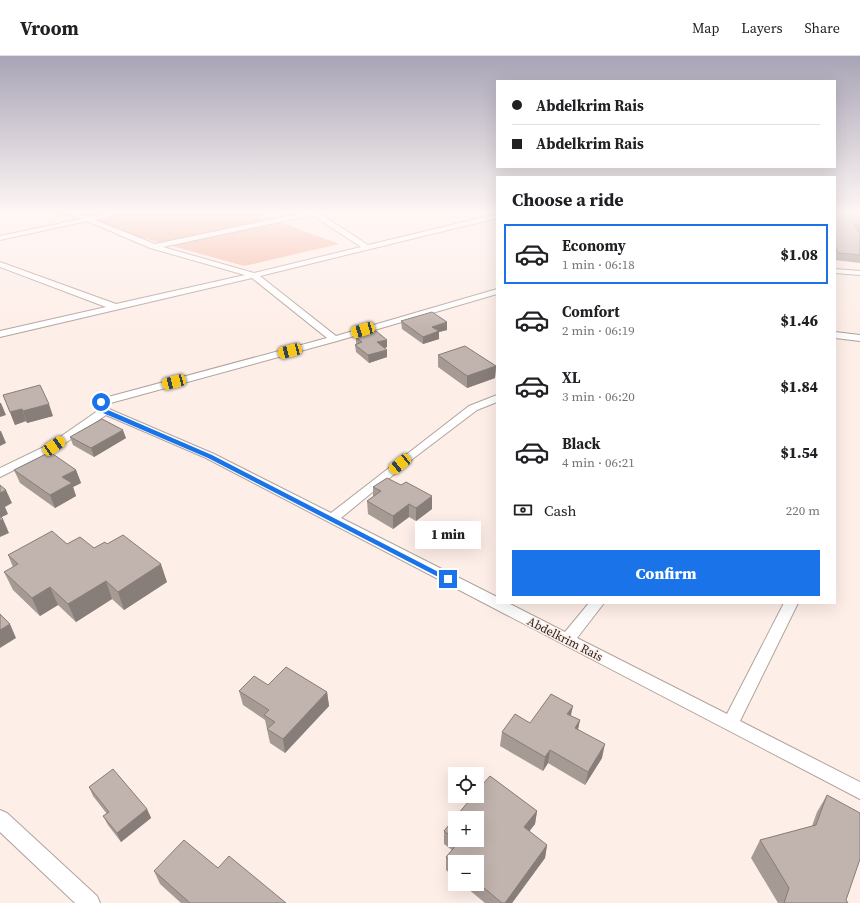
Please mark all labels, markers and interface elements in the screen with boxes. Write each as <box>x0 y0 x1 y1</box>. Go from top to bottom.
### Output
text: Vroom <box>20 15 79 41</box>
text: Map <box>692 18 719 38</box>
text: Layers <box>741 18 783 38</box>
text: Share <box>805 18 840 38</box>
text: Abdelkrim Rais <box>536 95 644 116</box>
text: Abdelkrim Rais <box>536 133 644 154</box>
text: Choose a ride <box>512 187 624 212</box>
text: Economy <box>562 235 626 256</box>
icon: car <box>514 236 550 272</box>
text: $1.08 <box>780 244 818 265</box>
text: 1 min · 06:18 <box>562 256 635 273</box>
text: Comfort <box>562 301 620 322</box>
icon: car <box>514 302 550 338</box>
text: $1.46 <box>780 310 818 331</box>
car <box>350 321 376 339</box>
text: 2 min · 06:19 <box>562 322 635 339</box>
car <box>277 342 303 360</box>
text: XL <box>562 367 581 388</box>
icon: car <box>514 368 550 404</box>
car <box>161 373 187 391</box>
text: $1.84 <box>780 376 818 397</box>
text: 3 min · 06:20 <box>562 388 635 405</box>
route start <box>92 393 110 411</box>
text: Black <box>562 433 601 454</box>
car <box>41 434 67 458</box>
icon: car <box>514 434 550 470</box>
text: $1.54 <box>780 442 818 463</box>
car <box>387 452 413 476</box>
text: 4 min · 06:21 <box>562 454 635 471</box>
icon: cash <box>512 499 534 521</box>
text: Cash <box>544 500 576 521</box>
text: 220 m <box>786 502 820 519</box>
callout: 1 min <box>415 521 481 549</box>
text: 1 min <box>431 526 465 543</box>
button: Confirm <box>512 550 820 596</box>
route end <box>439 570 457 588</box>
street label: Abdelkrim Rais <box>524 613 606 665</box>
map controls <box>448 767 484 891</box>
button: locate <box>448 767 484 803</box>
button: + <box>448 811 484 847</box>
button: − <box>448 855 484 891</box>

